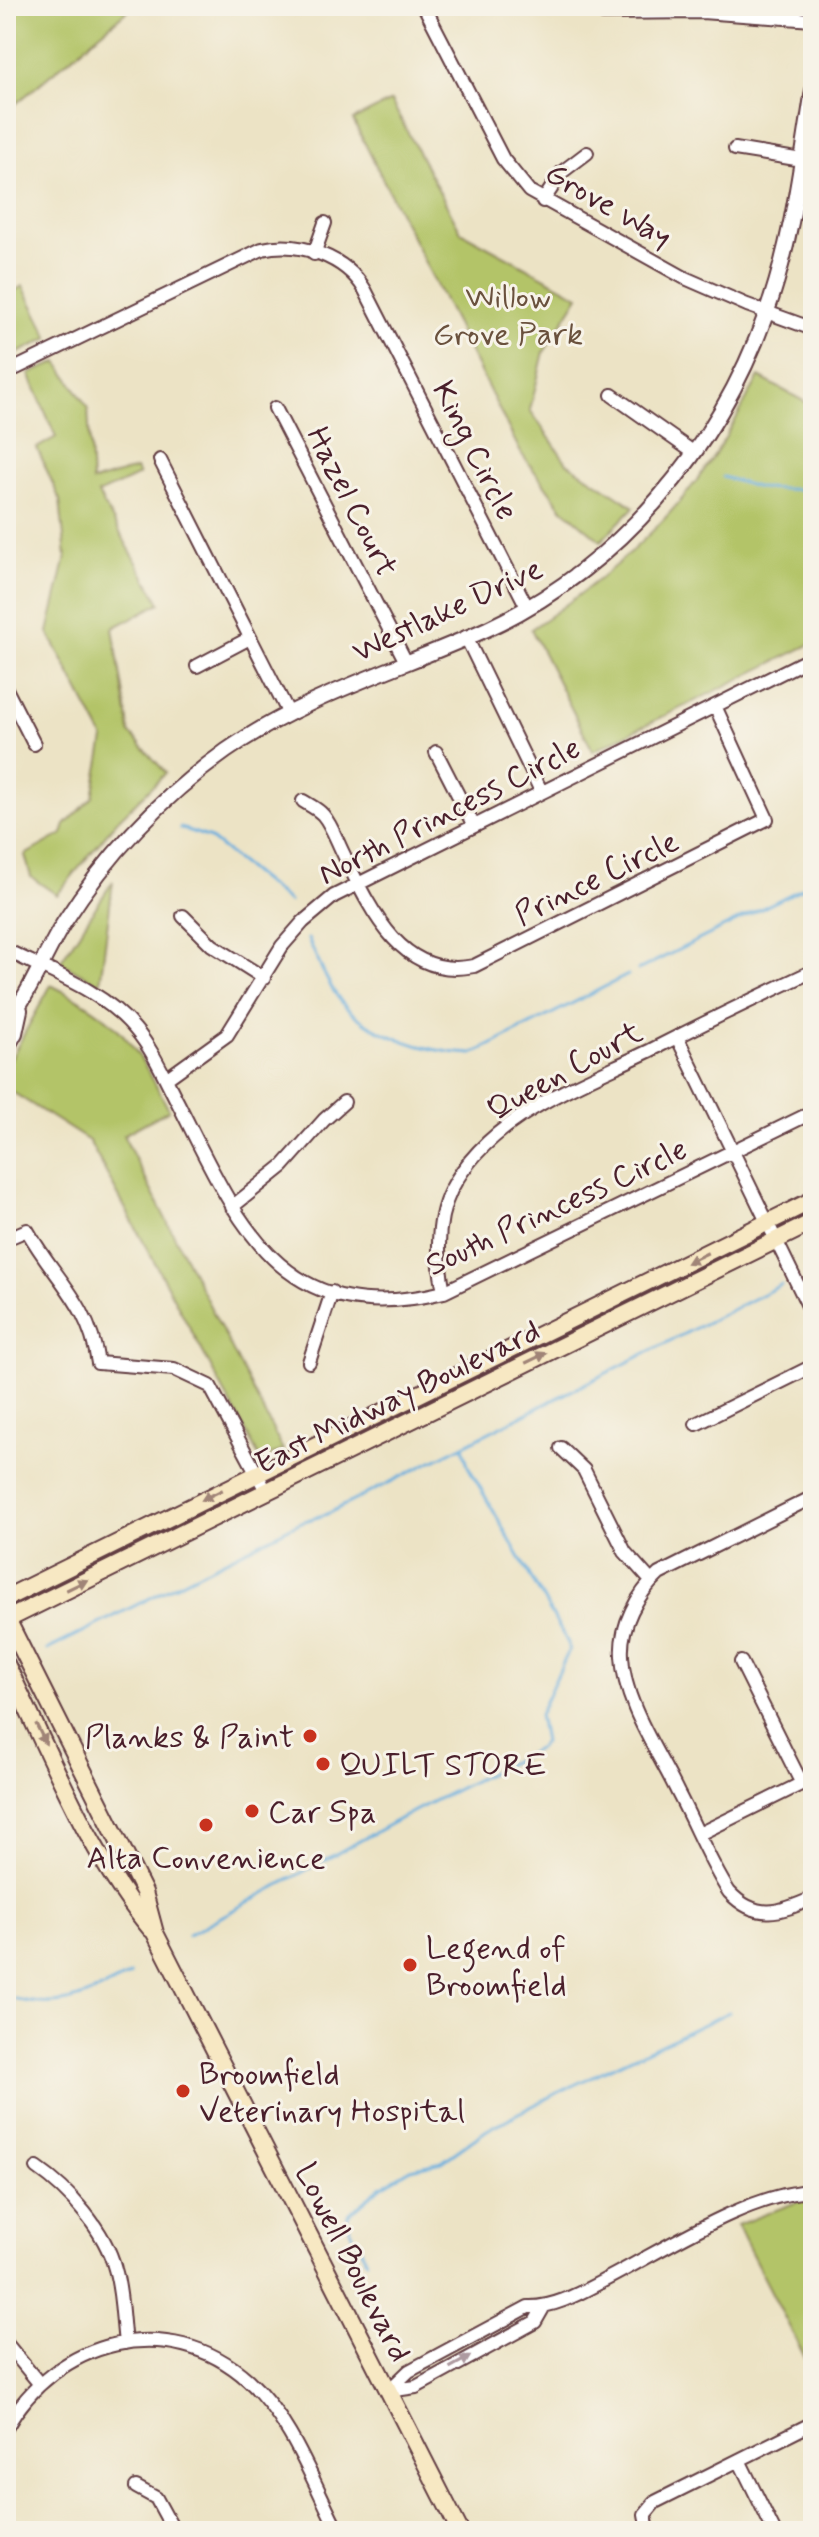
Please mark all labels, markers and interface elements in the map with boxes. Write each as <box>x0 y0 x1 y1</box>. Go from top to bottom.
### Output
street label: Grove Way <box>537 153 679 259</box>
park label: Willow Grove Park <box>433 277 583 356</box>
street label: King Circle <box>419 374 527 529</box>
street label: Hazel Court <box>296 420 407 584</box>
street label: Westlake Drive <box>346 548 550 673</box>
street label: North Princess Circle <box>312 728 588 896</box>
street label: Prince Circle <box>508 821 686 937</box>
street label: Queen Court <box>480 1012 650 1132</box>
street label: South Princess Circle <box>419 1129 694 1287</box>
one-way arrow <box>685 1251 708 1264</box>
street label: East Midway Boulevard <box>248 1310 548 1485</box>
one-way arrow <box>524 1352 547 1365</box>
one-way arrow <box>200 1489 223 1502</box>
one-way arrow <box>66 1578 89 1592</box>
place label: Planks & Paint <box>85 1717 294 1759</box>
one-way arrow <box>34 1723 48 1746</box>
marker: Planks & Paint <box>301 1727 319 1745</box>
place label: QUILT STORE <box>339 1745 547 1787</box>
marker: QUILT STORE <box>314 1755 332 1773</box>
place label: Car Spa <box>268 1792 376 1834</box>
marker: Car Spa <box>243 1802 261 1820</box>
marker: Alta Convenience <box>197 1816 215 1834</box>
place label: Alta Convenience <box>86 1838 326 1880</box>
place label: Legend of Broomfield <box>426 1928 566 2007</box>
marker: Legend of Broomfield <box>401 1956 419 1974</box>
place label: Broomfield Veterinary Hospital <box>199 2054 465 2133</box>
marker: Broomfield Veterinary Hospital <box>174 2082 192 2100</box>
street label: Lowell Boulevard <box>284 2156 420 2370</box>
one-way arrow <box>448 2355 471 2369</box>

